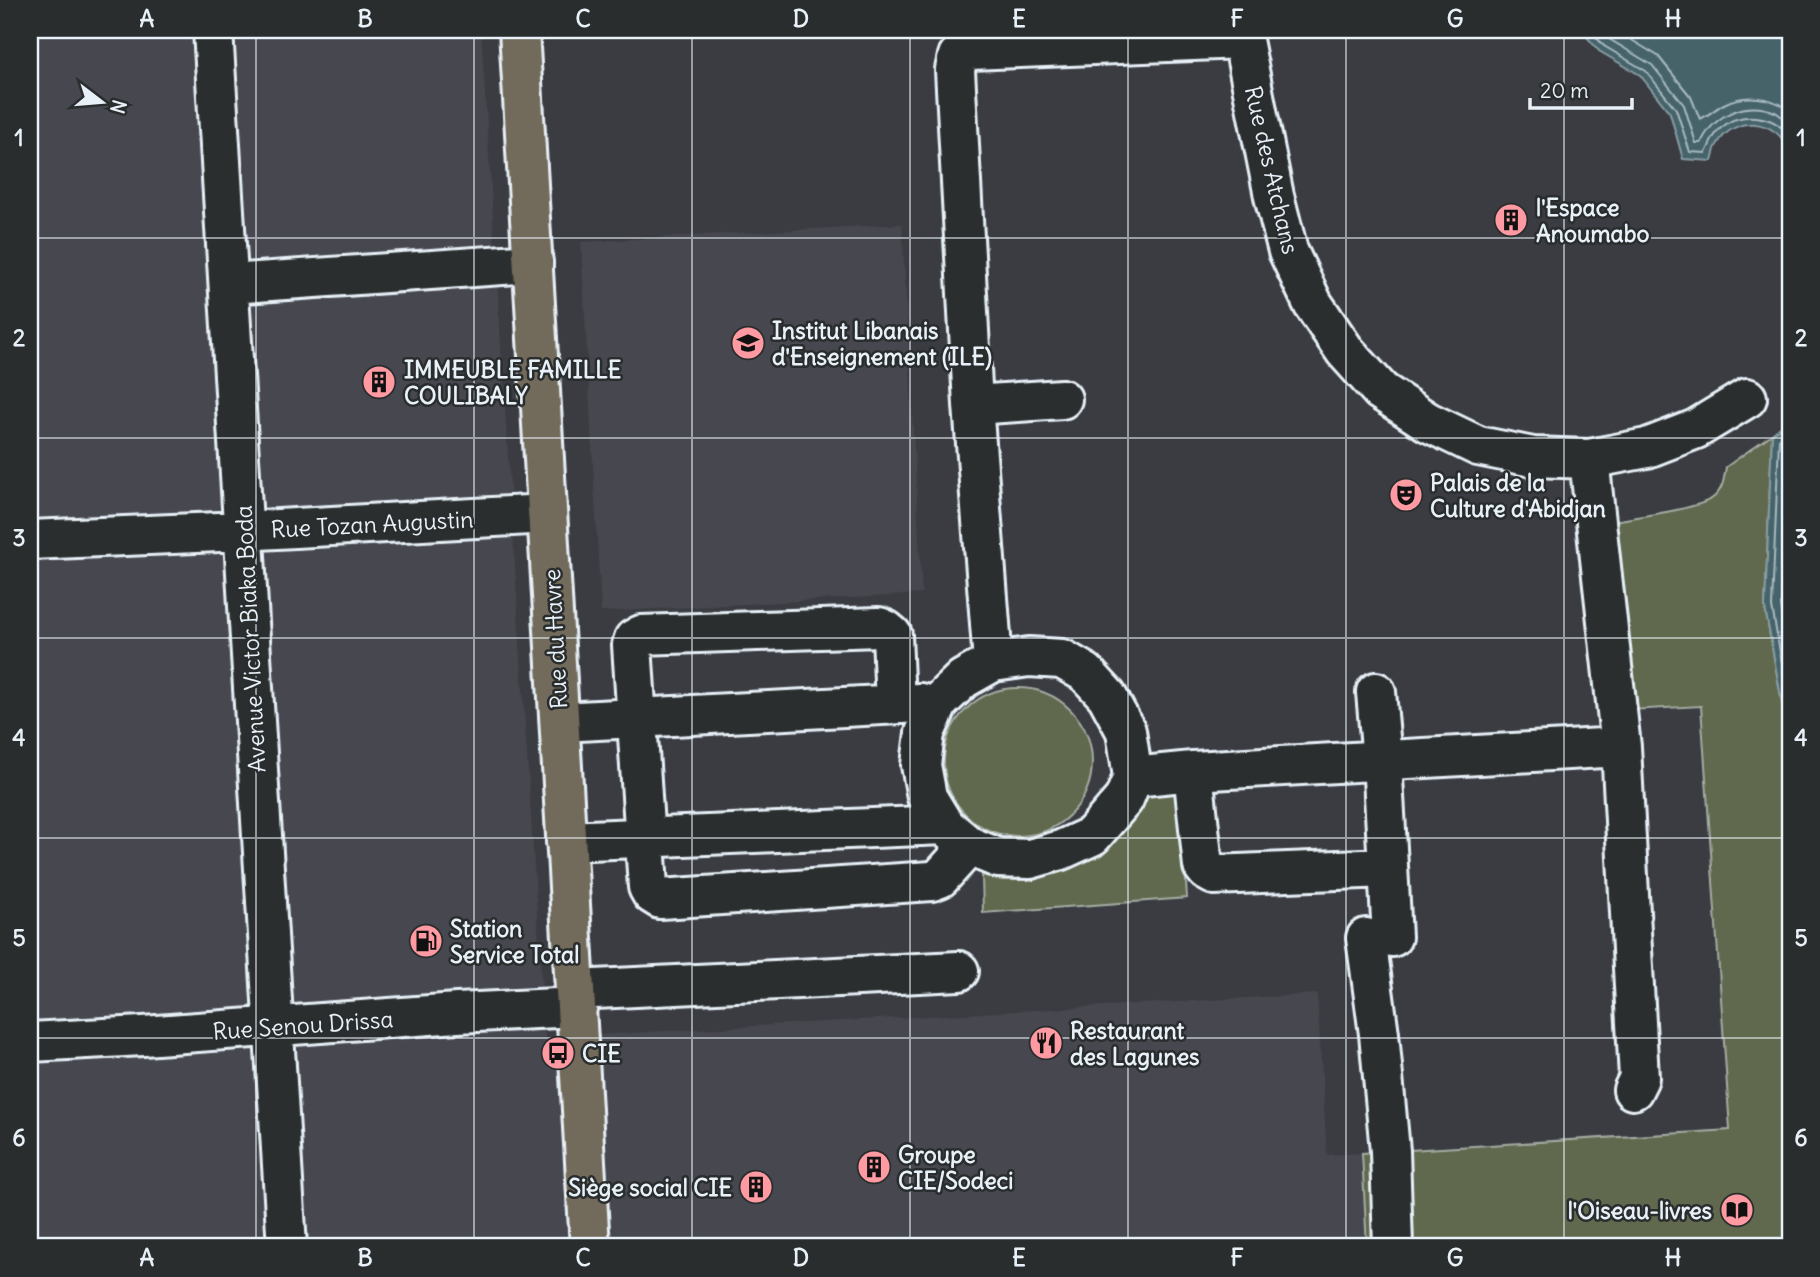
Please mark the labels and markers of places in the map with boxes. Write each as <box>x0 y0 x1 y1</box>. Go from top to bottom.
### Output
place label: l'Espace Anoumabo <box>1536 193 1649 248</box>
building icon: l'Espace Anoumabo <box>1492 201 1530 239</box>
place label: Institut Libanais d'Enseignement (ILE) <box>772 316 992 371</box>
school or university icon: Institut Libanais d'Enseignement (ILE) <box>729 324 767 362</box>
place label: IMMEUBLE FAMILLE COULIBALY <box>404 355 621 410</box>
building icon: IMMEUBLE FAMILLE COULIBALY <box>360 363 398 401</box>
place label: Palais de la Culture d'Abidjan <box>1430 468 1606 523</box>
theatre icon: Palais de la Culture d'Abidjan <box>1387 476 1425 514</box>
place label: Station Service Total <box>450 914 579 969</box>
fuel station icon: Station Service Total <box>407 922 445 960</box>
place label: Restaurant des Lagunes <box>1070 1016 1200 1071</box>
restaurant icon: Restaurant des Lagunes <box>1027 1024 1065 1062</box>
bus stop icon: CIE <box>539 1034 577 1072</box>
place label: CIE <box>582 1039 621 1068</box>
place label: Groupe CIE/Sodeci <box>898 1140 1013 1195</box>
building icon: Groupe CIE/Sodeci <box>855 1148 893 1186</box>
building icon: Siège social CIE <box>737 1168 775 1206</box>
place label: Siège social CIE <box>568 1173 732 1202</box>
library icon: l'Oiseau-livres <box>1718 1191 1756 1229</box>
place label: l'Oiseau-livres <box>1568 1196 1712 1225</box>

